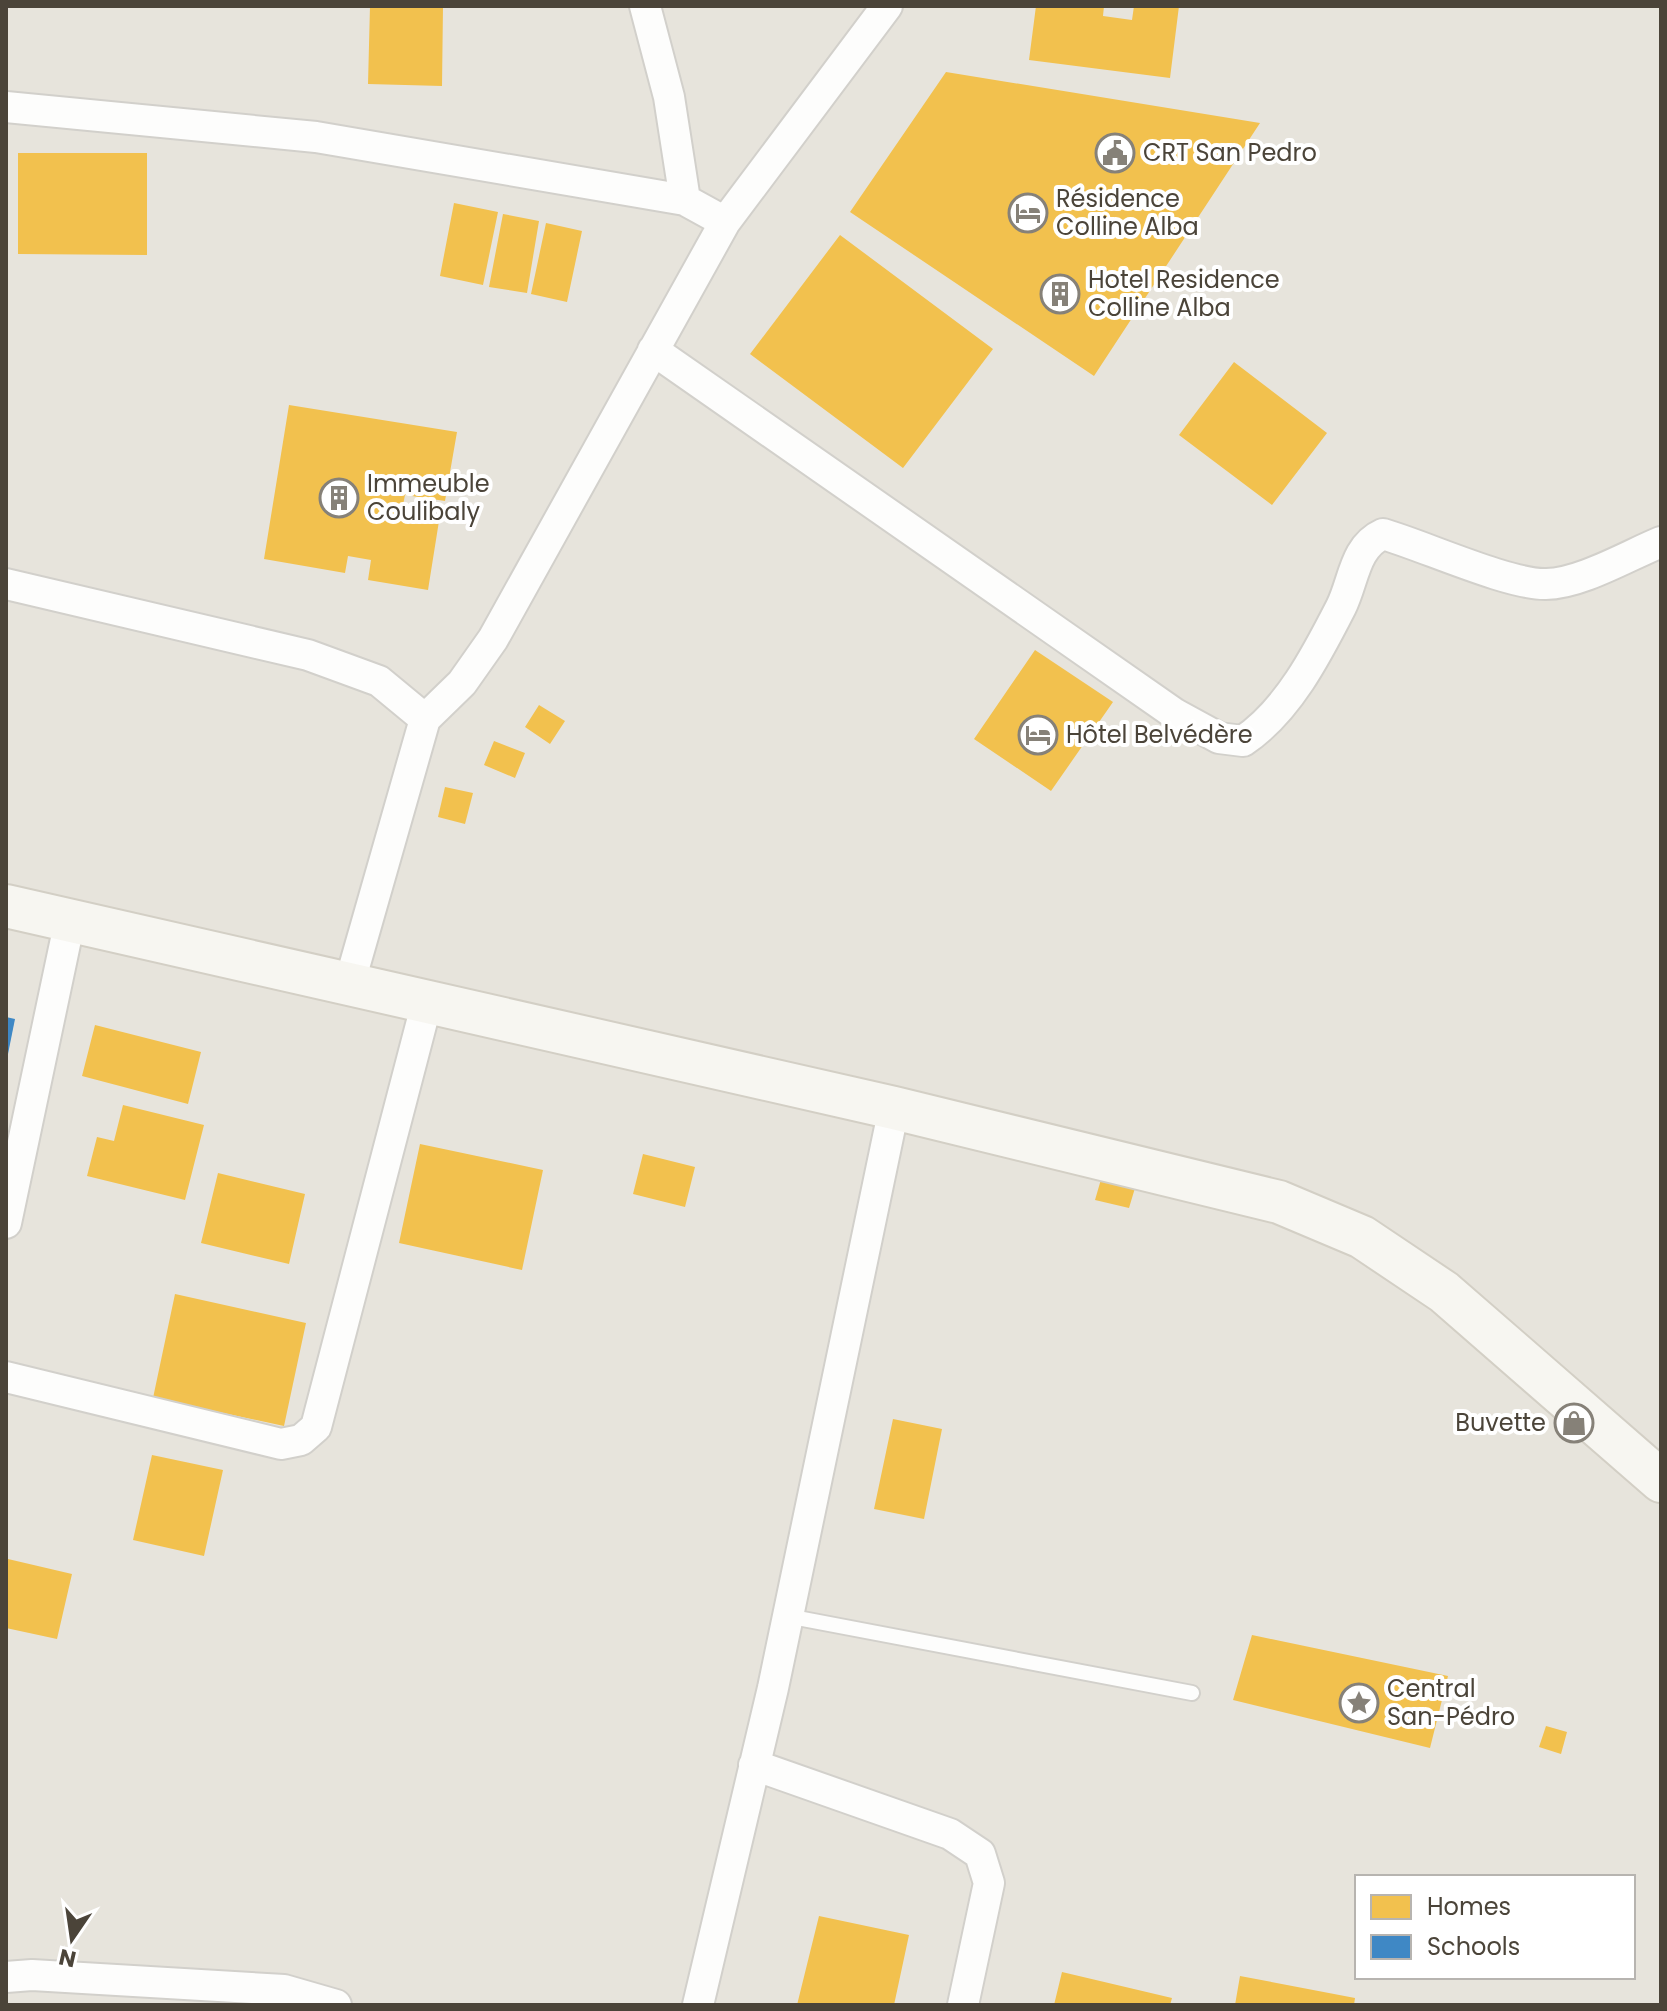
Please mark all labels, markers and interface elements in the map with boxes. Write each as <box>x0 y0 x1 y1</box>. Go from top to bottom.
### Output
public building icon: CRT San Pedro <box>1094 132 1136 174</box>
place label: CRT San Pedro <box>1143 136 1317 169</box>
place label: Résidence Colline Alba <box>1056 182 1199 243</box>
hotel icon: Résidence Colline Alba <box>1007 192 1049 234</box>
place label: Hotel Residence Colline Alba <box>1088 263 1280 324</box>
building icon: Hotel Residence Colline Alba <box>1039 273 1081 315</box>
place label: Immeuble Coulibaly <box>367 467 490 528</box>
building icon: Immeuble Coulibaly <box>318 477 360 519</box>
hotel icon: Hôtel Belvédère <box>1017 714 1059 756</box>
place label: Hôtel Belvédère <box>1066 718 1253 751</box>
shop icon: Buvette <box>1553 1402 1595 1444</box>
place label: Buvette <box>1455 1406 1546 1439</box>
place label: Central San-Pédro <box>1387 1672 1515 1733</box>
place icon: Central San-Pédro <box>1338 1682 1380 1724</box>
legend <box>1355 1875 1635 1979</box>
text: Homes <box>1427 1890 1511 1923</box>
north arrow <box>32 1899 112 1979</box>
text: Schools <box>1427 1930 1520 1963</box>
text: N <box>56 1941 79 1975</box>

